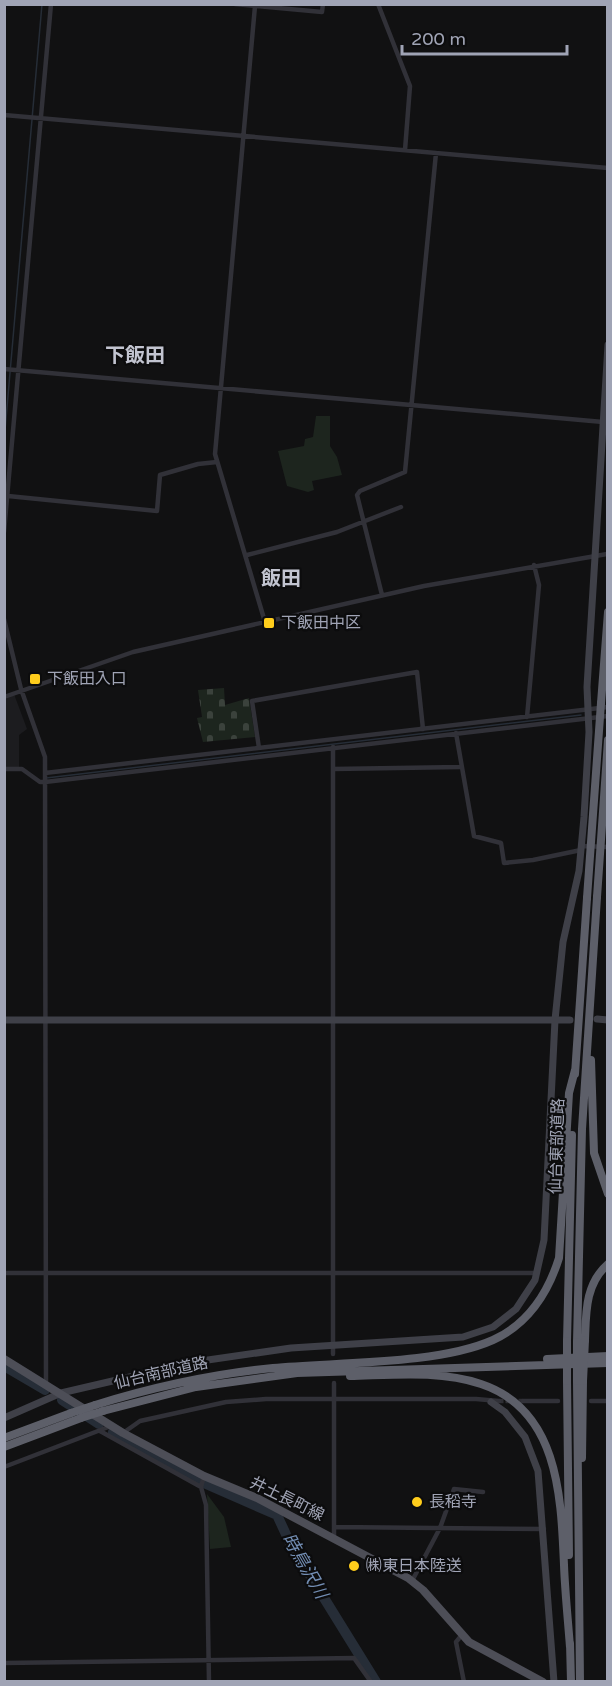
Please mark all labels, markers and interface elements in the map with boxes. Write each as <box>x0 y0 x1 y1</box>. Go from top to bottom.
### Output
scale bar <box>402 18 567 56</box>
text: 200 m <box>411 28 466 50</box>
district label: 下飯田 <box>105 344 165 368</box>
district label: 飯田 <box>261 567 301 591</box>
place label: 下飯田中区 <box>281 613 361 633</box>
marker: 下飯田中区 <box>262 616 276 630</box>
place label: 下飯田入口 <box>47 669 127 689</box>
marker: 下飯田入口 <box>28 672 42 686</box>
street label: 仙台東部道路 <box>545 1098 569 1194</box>
street label: 仙台南部道路 <box>112 1352 210 1394</box>
street label: 井土長町線 <box>247 1472 327 1526</box>
place label: 長稻寺 <box>429 1492 477 1512</box>
marker: 長稻寺 <box>410 1495 424 1509</box>
water label: 時鳥沢川 <box>277 1529 334 1604</box>
place label: ㈱東日本陸送 <box>366 1556 462 1576</box>
marker: ㈱東日本陸送 <box>347 1559 361 1573</box>

